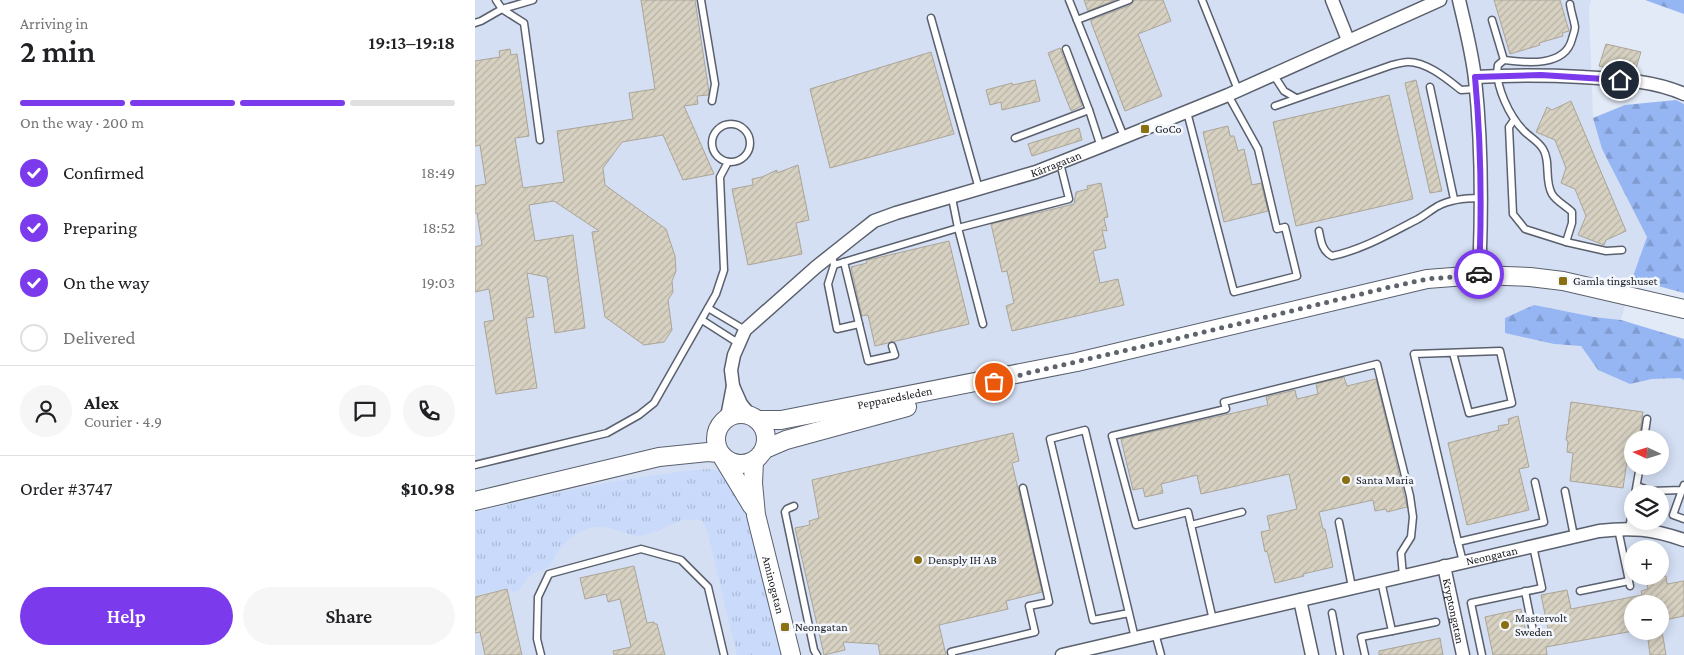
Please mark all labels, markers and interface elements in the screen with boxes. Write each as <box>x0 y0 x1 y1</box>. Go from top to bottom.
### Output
text: Arriving in <box>20 15 88 32</box>
text: 19:13–19:18 <box>369 32 455 53</box>
text: 2 min <box>20 33 95 69</box>
pin <box>1599 59 1641 101</box>
icon: home <box>1606 66 1634 94</box>
text: On the way · 200 m <box>20 114 144 131</box>
place label: GoCo <box>1155 122 1182 136</box>
marker: GoCo <box>1139 123 1151 135</box>
street label: Kärragatan <box>1029 148 1084 180</box>
icon: check <box>20 159 48 187</box>
text: Confirmed <box>63 162 144 183</box>
text: 18:49 <box>421 164 455 181</box>
icon: check <box>20 214 48 242</box>
text: Preparing <box>63 217 137 238</box>
text: 18:52 <box>423 219 455 236</box>
courier <box>1454 249 1504 299</box>
icon: car <box>1465 260 1493 288</box>
icon: check <box>20 269 48 297</box>
text: On the way <box>63 272 149 293</box>
text: 19:03 <box>421 274 455 291</box>
place label: Gamla tingshuset <box>1573 274 1659 288</box>
marker: Gamla tingshuset <box>1557 275 1569 287</box>
text: Delivered <box>63 327 136 348</box>
pin <box>973 361 1015 403</box>
icon: bag <box>980 368 1008 396</box>
street label: Pepparedsleden <box>856 383 934 412</box>
button: person <box>20 385 72 437</box>
button: chat <box>339 385 391 437</box>
button: phone <box>403 385 455 437</box>
text: Alex <box>84 392 119 413</box>
text: Courier · 4.9 <box>84 413 162 430</box>
north arrow <box>1624 430 1669 475</box>
map controls <box>1624 430 1669 640</box>
place label: Santa Maria <box>1356 473 1414 487</box>
marker: Santa Maria <box>1340 474 1352 486</box>
text: Order #3747 <box>20 478 112 499</box>
text: $10.98 <box>401 478 455 499</box>
button: layers <box>1624 485 1669 530</box>
button: + <box>1624 540 1669 585</box>
street label: Neongatan <box>1464 543 1520 569</box>
place label: Densply IH AB <box>928 553 997 567</box>
street label: Aminogatan <box>759 554 788 616</box>
marker: Densply IH AB <box>912 554 924 566</box>
street label: Kryptongatan <box>1440 577 1468 646</box>
button: Help <box>20 587 233 645</box>
button: Share <box>243 587 455 645</box>
button: − <box>1624 595 1669 640</box>
place label: Mastervolt Sweden <box>1515 611 1568 639</box>
marker: Mastervolt Sweden <box>1499 619 1511 631</box>
place label: Neongatan <box>795 620 848 634</box>
marker: Neongatan <box>779 621 791 633</box>

